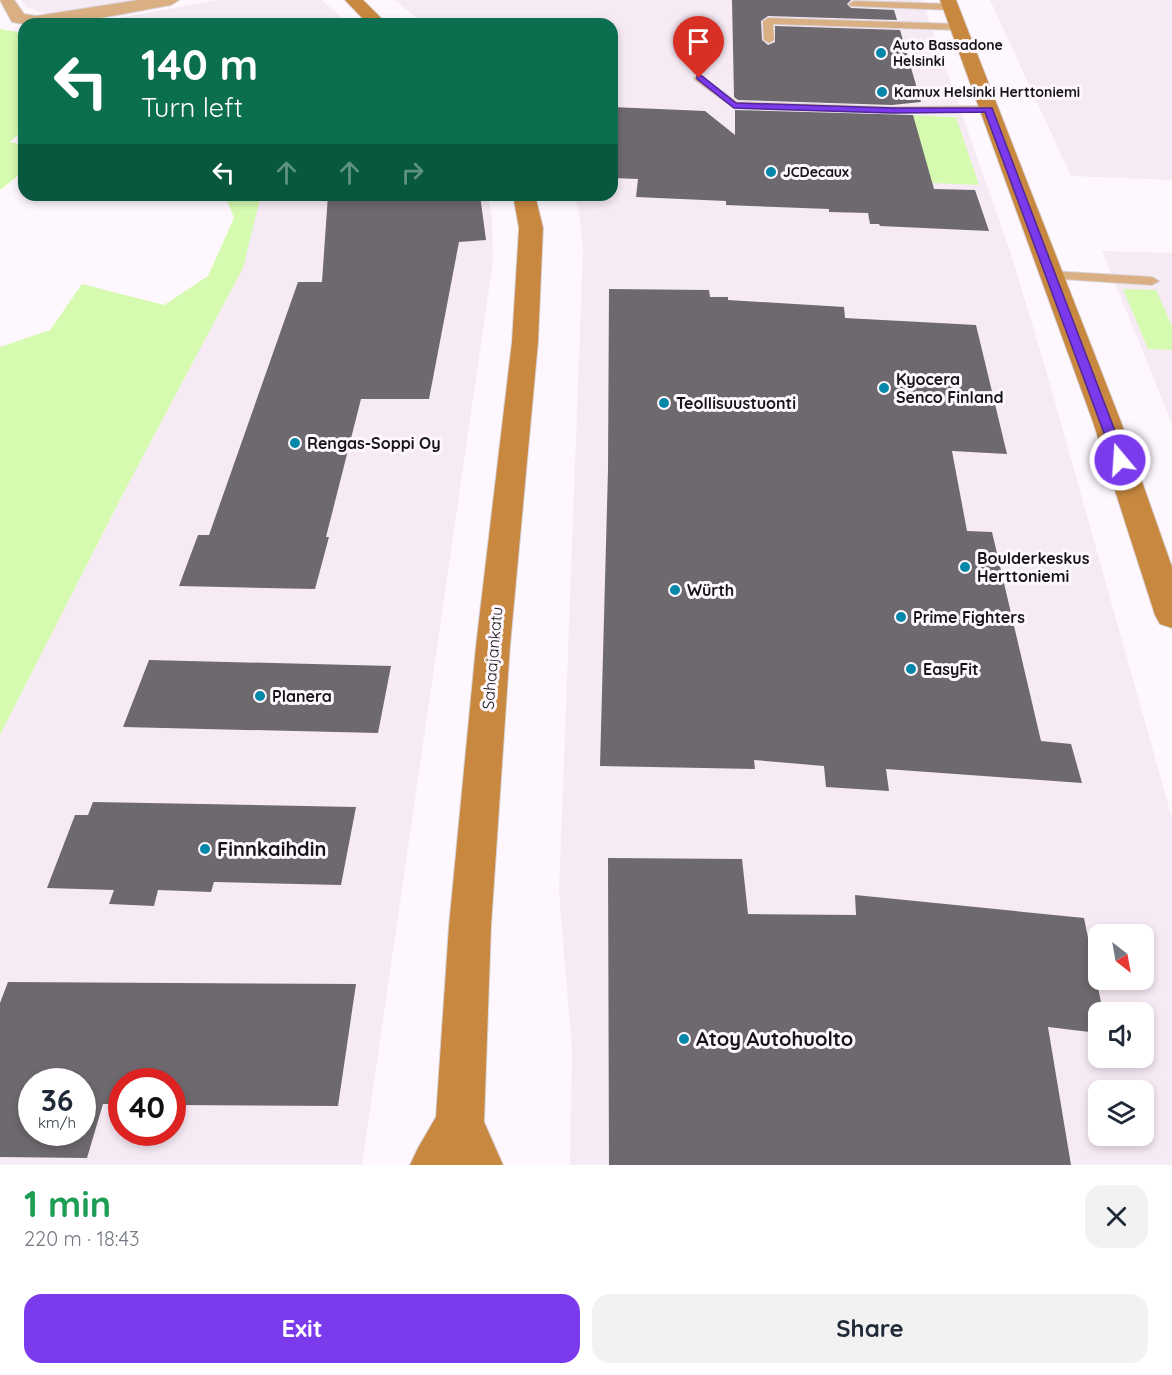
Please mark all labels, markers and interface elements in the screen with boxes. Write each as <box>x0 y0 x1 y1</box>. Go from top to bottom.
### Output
pin <box>673 16 724 78</box>
icon: arrive <box>682 25 715 58</box>
place label: Auto Bassadone Helsinki <box>893 36 1003 70</box>
text: 140 m <box>141 38 258 91</box>
icon: left <box>42 42 120 120</box>
marker: Auto Bassadone Helsinki <box>874 46 888 60</box>
place label: Kamux Helsinki Herttoniemi <box>894 83 1080 101</box>
marker: Kamux Helsinki Herttoniemi <box>875 85 889 99</box>
text: Turn left <box>141 90 243 124</box>
icon: left <box>207 156 240 189</box>
icon: ahead <box>270 156 303 189</box>
icon: ahead <box>333 156 366 189</box>
icon: right <box>396 156 429 189</box>
place label: JCDecaux <box>783 163 849 181</box>
marker: JCDecaux <box>764 165 778 179</box>
place label: Kyocera Senco Finland <box>896 369 1004 407</box>
marker: Kyocera Senco Finland <box>877 381 891 395</box>
place label: Teollisuustuonti <box>676 393 796 413</box>
marker: Teollisuustuonti <box>657 396 671 410</box>
position arrow <box>1088 428 1152 492</box>
place label: Rengas-Soppi Oy <box>307 433 441 453</box>
marker: Rengas-Soppi Oy <box>288 436 302 450</box>
place label: Boulderkeskus Herttoniemi <box>977 548 1090 586</box>
marker: Boulderkeskus Herttoniemi <box>958 560 972 574</box>
place label: Würth <box>687 580 734 600</box>
marker: Würth <box>668 583 682 597</box>
street label: Sahaajankatu <box>478 606 506 710</box>
place label: Prime Fighters <box>913 607 1025 627</box>
marker: Prime Fighters <box>894 610 908 624</box>
place label: EasyFit <box>923 659 979 679</box>
marker: EasyFit <box>904 662 918 676</box>
place label: Planera <box>272 686 332 706</box>
marker: Planera <box>253 689 267 703</box>
place label: Finnkaihdin <box>217 836 326 861</box>
marker: Finnkaihdin <box>198 842 212 856</box>
north arrow <box>1088 924 1154 990</box>
map controls <box>1088 924 1154 1146</box>
button: sound <box>1088 1002 1154 1068</box>
place label: Atoy Autohuolto <box>696 1026 853 1051</box>
marker: Atoy Autohuolto <box>677 1032 691 1046</box>
speed limit sign: 40 <box>108 1068 186 1146</box>
button: layers <box>1088 1080 1154 1146</box>
text: 36 <box>41 1081 73 1119</box>
text: km/h <box>38 1113 76 1132</box>
text: 1 min <box>24 1181 111 1226</box>
button: close <box>1085 1185 1148 1248</box>
text: 220 m · 18:43 <box>24 1226 140 1251</box>
button: Exit <box>24 1294 580 1363</box>
button: Share <box>592 1294 1148 1363</box>

